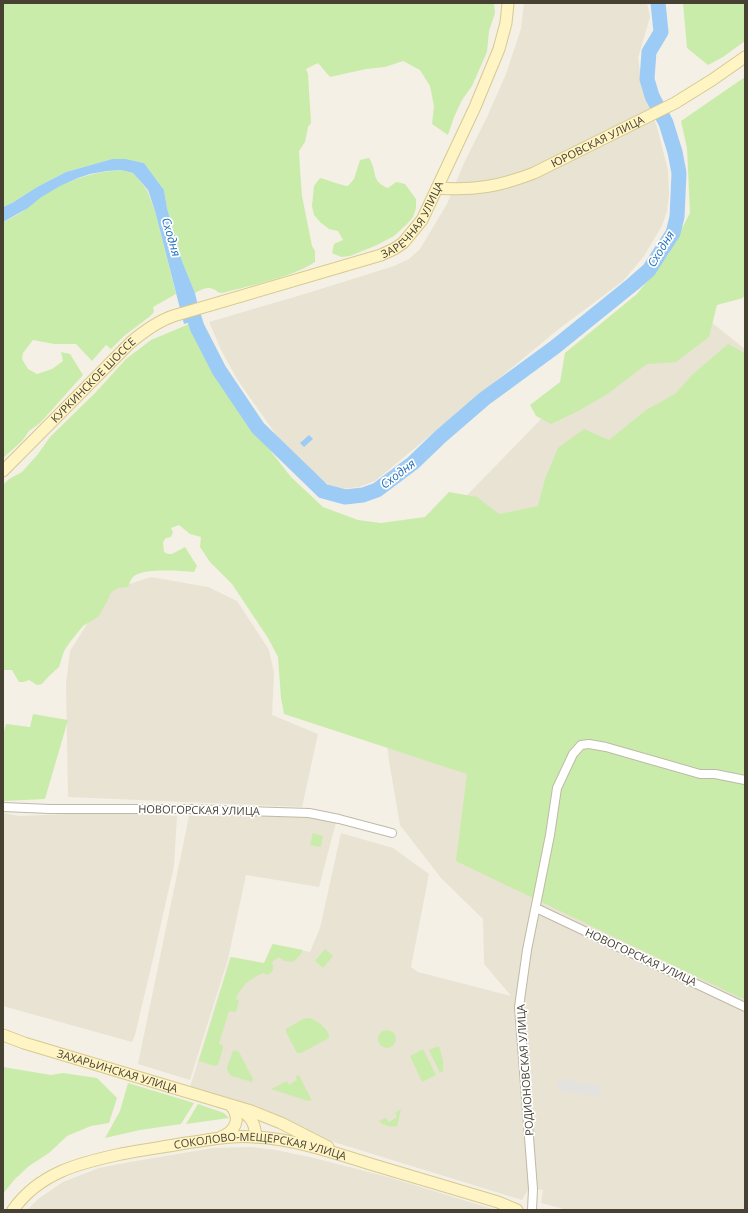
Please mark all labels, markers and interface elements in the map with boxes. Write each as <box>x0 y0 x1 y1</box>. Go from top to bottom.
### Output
street label: ЮРОВСКАЯ УЛИЦА <box>548 112 646 170</box>
street label: ЗАРЕЧНАЯ УЛИЦА <box>378 178 446 261</box>
water label: Сходня <box>158 215 185 258</box>
water label: Сходня <box>643 227 678 270</box>
street label: КУРКИНСКОЕ ШОССЕ <box>47 334 138 426</box>
water label: Сходня <box>377 455 419 492</box>
street label: НОВОГОРСКАЯ УЛИЦА <box>138 801 260 818</box>
street label: НОВОГОРСКАЯ УЛИЦА <box>583 924 700 989</box>
street label: РОДИОНОВСКАЯ УЛИЦА <box>512 1004 537 1136</box>
street label: ЗАХАРЬИНСКАЯ УЛИЦА <box>55 1045 180 1096</box>
street label: СОКОЛОВО-МЕЩЕРСКАЯ УЛИЦА <box>173 1129 348 1163</box>

